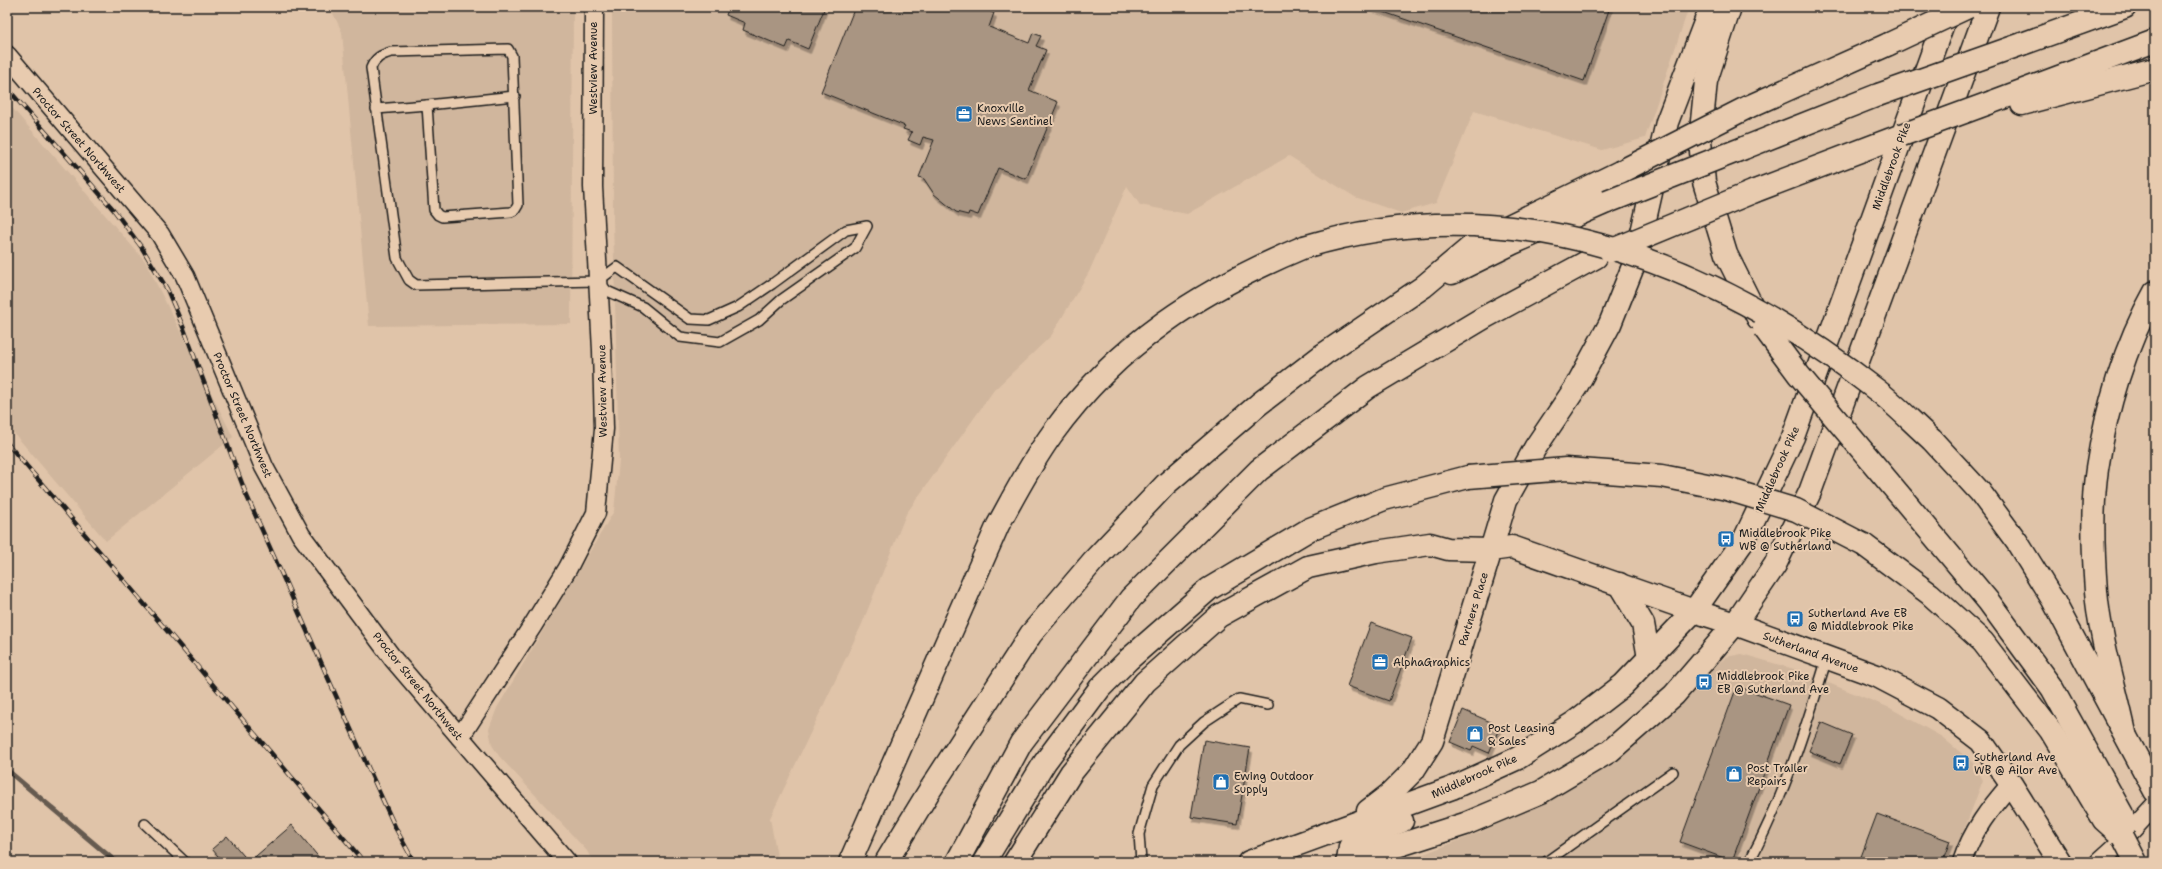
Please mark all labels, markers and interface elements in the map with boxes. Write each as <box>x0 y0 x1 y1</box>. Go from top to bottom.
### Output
street label: Westview Avenue <box>586 21 601 115</box>
street label: Proctor Street Northwest <box>29 84 129 196</box>
place label: Knoxville News Sentinel <box>977 101 1053 129</box>
office icon: Knoxville News Sentinel <box>954 104 974 124</box>
street label: Middlebrook Pike <box>1869 120 1914 212</box>
street label: Westview Avenue <box>594 344 611 438</box>
street label: Proctor Street Northwest <box>209 350 276 481</box>
street label: Middlebrook Pike <box>1752 424 1803 514</box>
place label: Middlebrook Pike WB @ Sutherland <box>1739 526 1831 554</box>
bus stop icon: Middlebrook Pike WB @ Sutherland <box>1716 529 1736 549</box>
street label: Partners Place <box>1455 570 1492 648</box>
place label: Sutherland Ave EB @ Middlebrook Pike <box>1808 606 1914 634</box>
bus stop icon: Sutherland Ave EB @ Middlebrook Pike <box>1785 609 1805 629</box>
street label: Sutherland Avenue <box>1761 628 1861 677</box>
street label: Proctor Street Northwest <box>369 629 466 744</box>
office icon: AlphaGraphics <box>1370 652 1390 672</box>
place label: AlphaGraphics <box>1393 655 1470 670</box>
place label: Middlebrook Pike EB @ Sutherland Ave <box>1717 669 1829 697</box>
bus stop icon: Middlebrook Pike EB @ Sutherland Ave <box>1694 672 1714 692</box>
place label: Post Leasing & Sales <box>1488 721 1555 749</box>
shop icon: Post Leasing & Sales <box>1465 724 1485 744</box>
place label: Sutherland Ave WB @ Ailor Ave <box>1974 750 2058 778</box>
street label: Middlebrook Pike <box>1429 751 1519 802</box>
bus stop icon: Sutherland Ave WB @ Ailor Ave <box>1951 753 1971 773</box>
place label: Post Trailer Repairs <box>1747 761 1808 789</box>
shop icon: Post Trailer Repairs <box>1724 764 1744 784</box>
place label: Ewing Outdoor Supply <box>1234 769 1314 797</box>
shop icon: Ewing Outdoor Supply <box>1211 772 1231 792</box>

